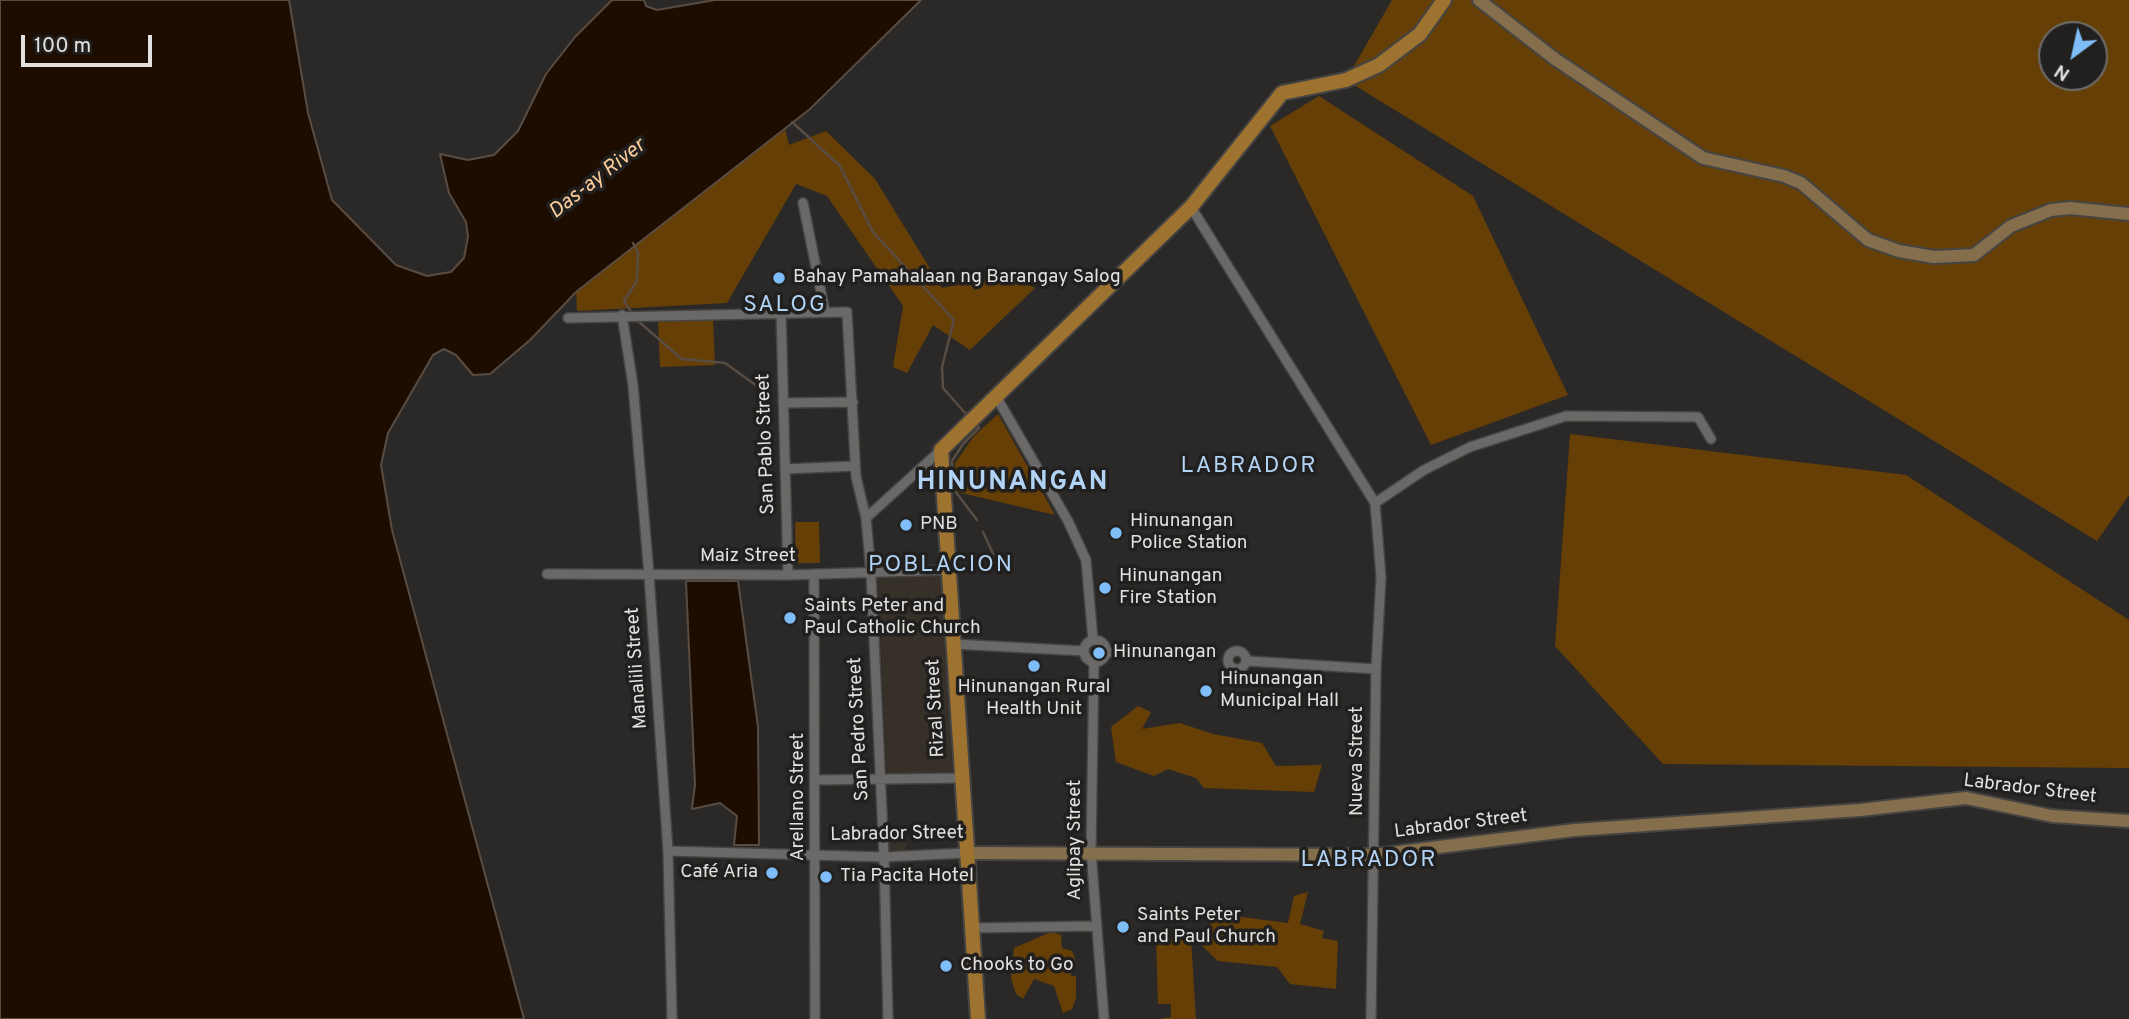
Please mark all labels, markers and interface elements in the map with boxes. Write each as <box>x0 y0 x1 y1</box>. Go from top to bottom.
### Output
scale bar <box>24 21 156 65</box>
north arrow <box>2038 21 2108 91</box>
text: 100 m <box>34 33 91 60</box>
text: N <box>2050 58 2075 86</box>
water label: Das-ay River <box>545 134 651 226</box>
place label: Bahay Pamahalaan ng Barangay Salog <box>793 267 1121 289</box>
marker: Bahay Pamahalaan ng Barangay Salog <box>771 270 787 286</box>
district label: SALOG <box>744 292 826 320</box>
street label: San Pablo Street <box>753 373 781 515</box>
district label: LABRADOR <box>1182 453 1316 481</box>
district label: HINUNANGAN <box>918 468 1108 500</box>
place label: Hinunangan Police Station <box>1130 511 1247 555</box>
place label: PNB <box>920 514 958 536</box>
marker: PNB <box>898 517 914 533</box>
marker: Hinunangan Police Station <box>1108 525 1124 541</box>
street label: Maiz Street <box>700 546 796 568</box>
district label: POBLACION <box>869 552 1013 580</box>
place label: Hinunangan Fire Station <box>1119 566 1222 610</box>
marker: Hinunangan Fire Station <box>1097 580 1113 596</box>
place label: Saints Peter and Paul Catholic Church <box>804 596 981 640</box>
street label: Manalili Street <box>622 606 654 730</box>
marker: Saints Peter and Paul Catholic Church <box>782 610 798 626</box>
place label: Hinunangan <box>1113 642 1216 664</box>
marker: Hinunangan <box>1091 645 1107 661</box>
street label: San Pedro Street <box>845 656 875 802</box>
street label: Rizal Street <box>923 658 951 758</box>
marker: Hinunangan Rural Health Unit <box>1026 658 1042 674</box>
place label: Hinunangan Municipal Hall <box>1220 669 1339 713</box>
place label: Hinunangan Rural Health Unit <box>957 677 1111 721</box>
marker: Hinunangan Municipal Hall <box>1198 683 1214 699</box>
street label: Nueva Street <box>1347 706 1369 816</box>
street label: Arellano Street <box>788 733 810 861</box>
street label: Labrador Street <box>1962 771 2098 809</box>
street label: Aglipay Street <box>1065 780 1087 900</box>
street label: Labrador Street <box>1393 806 1529 844</box>
street label: Labrador Street <box>830 822 964 848</box>
district label: LABRADOR <box>1302 847 1436 875</box>
place label: Café Aria <box>680 862 758 884</box>
marker: Café Aria <box>764 865 780 881</box>
place label: Tia Pacita Hotel <box>840 866 974 888</box>
marker: Tia Pacita Hotel <box>818 869 834 885</box>
place label: Saints Peter and Paul Church <box>1137 905 1276 949</box>
marker: Saints Peter and Paul Church <box>1115 919 1131 935</box>
place label: Chooks to Go <box>960 955 1074 977</box>
marker: Chooks to Go <box>938 958 954 974</box>

